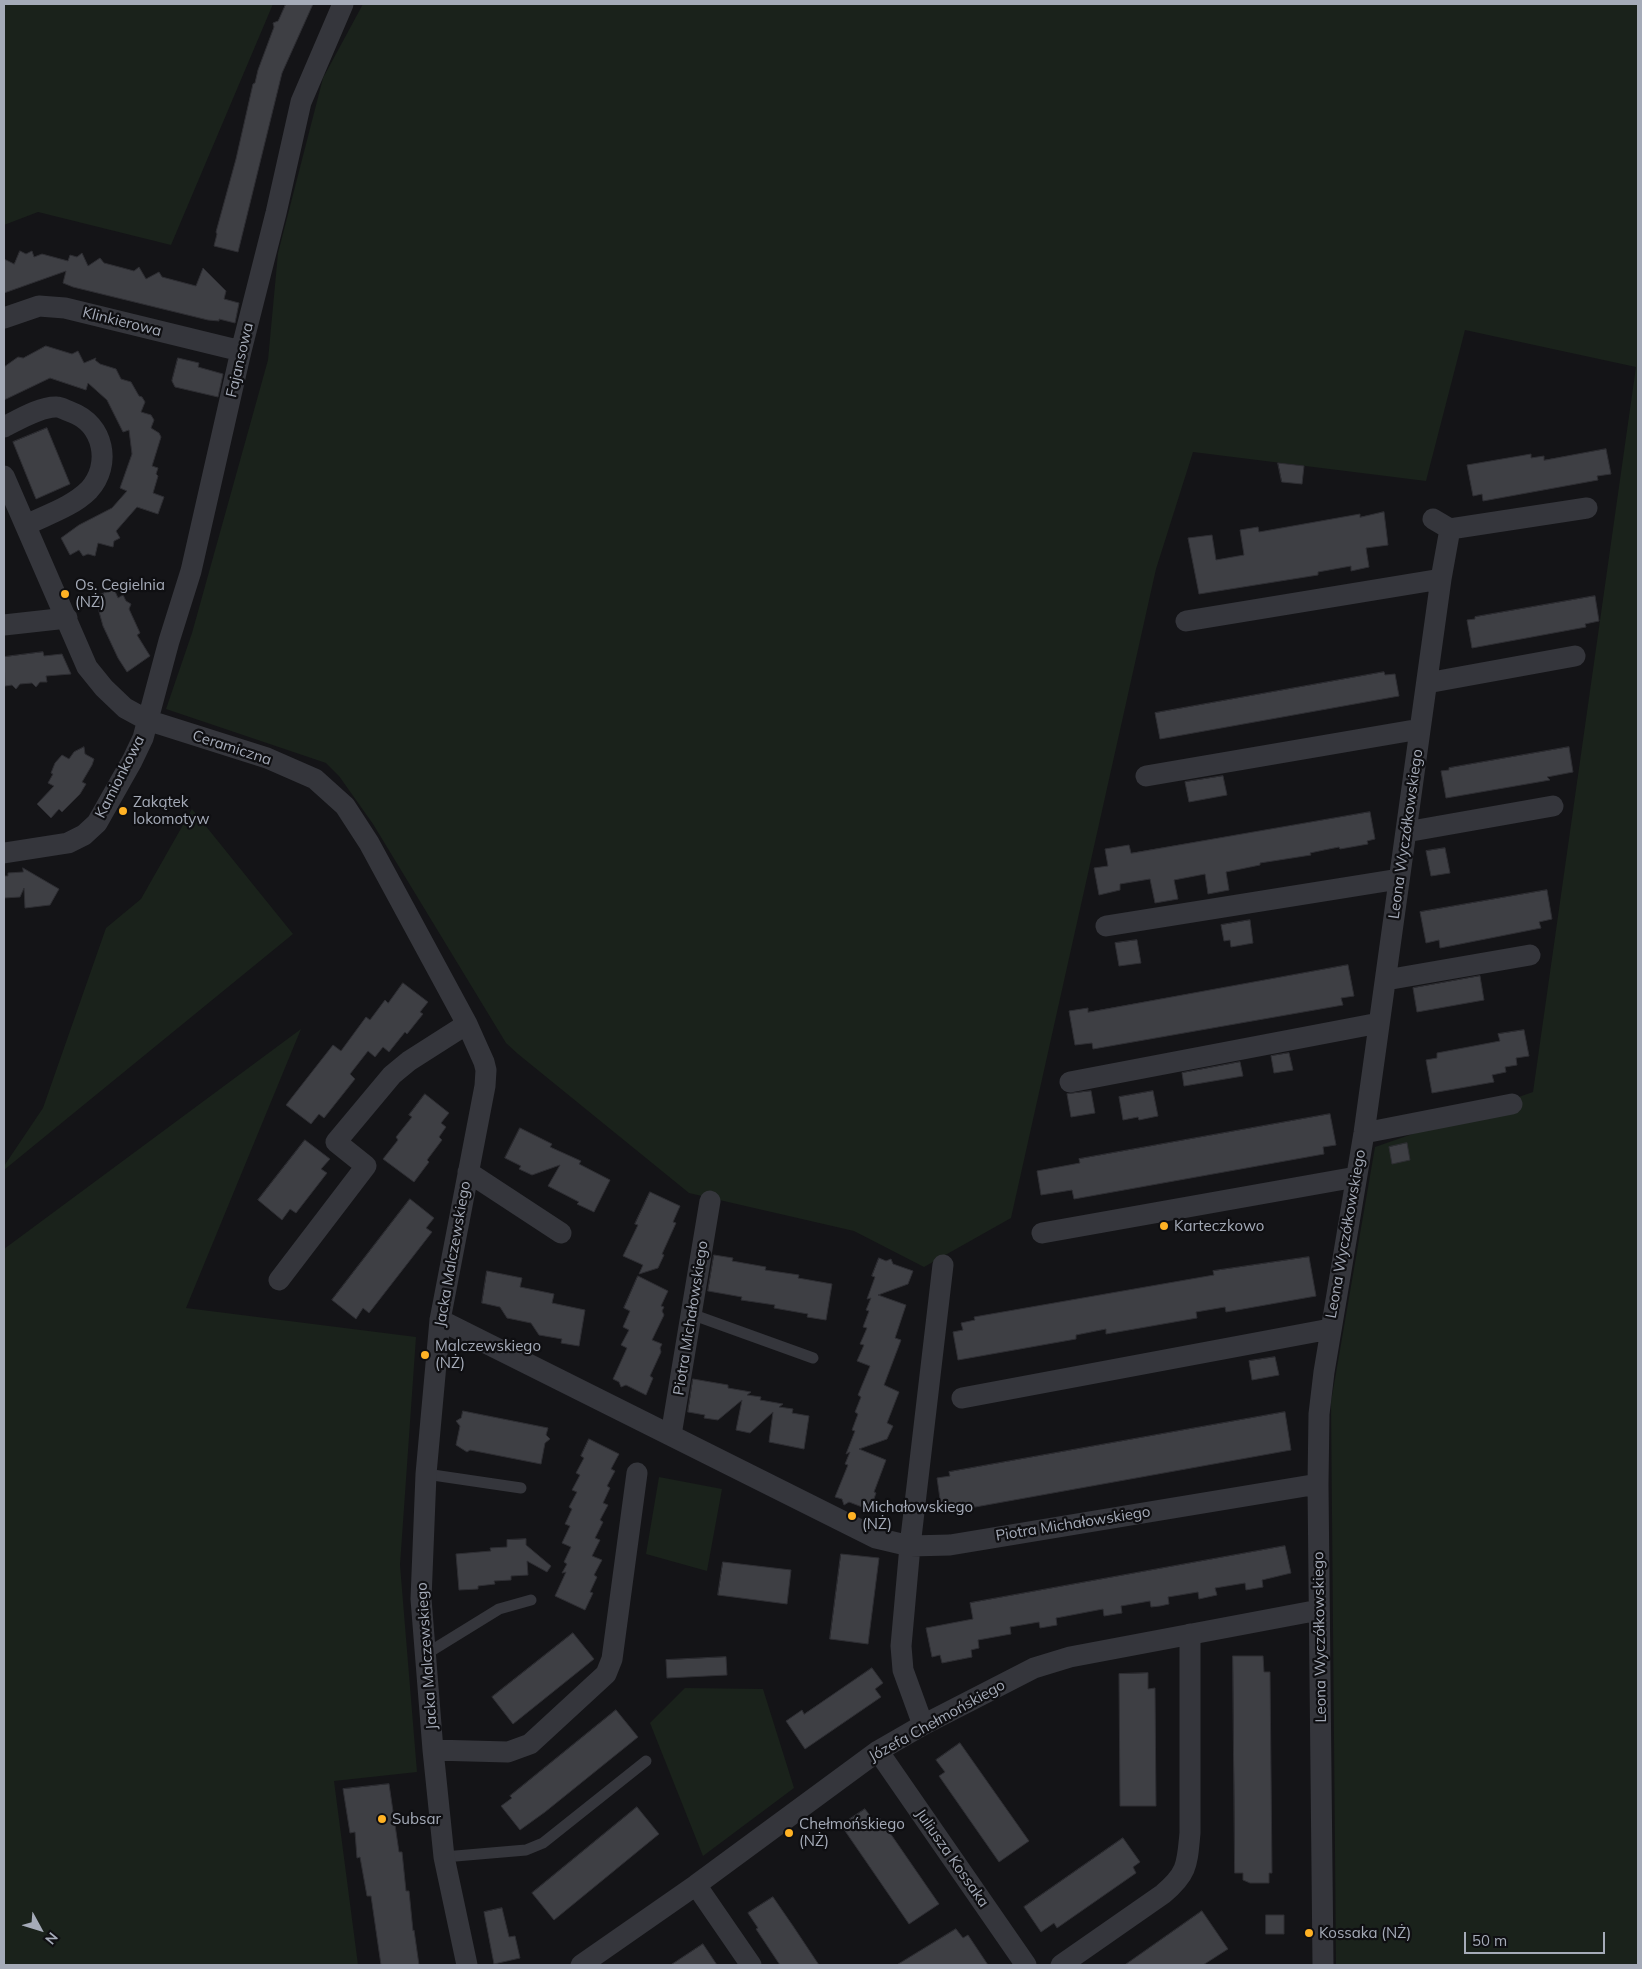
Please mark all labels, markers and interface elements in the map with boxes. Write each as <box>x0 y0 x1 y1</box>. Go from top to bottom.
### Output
street label: Klinkierowa <box>81 304 163 340</box>
street label: Fajansowa <box>223 321 257 399</box>
place label: Os. Cegielnia (NŻ) <box>75 576 165 611</box>
marker: Os. Cegielnia (NŻ) <box>59 588 71 600</box>
street label: Ceramiczna <box>190 727 274 769</box>
street label: Kamionkowa <box>91 733 149 821</box>
street label: Leona Wyczółkowskiego <box>1385 748 1427 920</box>
place label: Zakątek lokomotyw <box>133 793 209 828</box>
marker: Zakątek lokomotyw <box>117 805 129 817</box>
street label: Leona Wyczółkowskiego <box>1322 1148 1370 1320</box>
street label: Jacka Malczewskiego <box>431 1180 475 1328</box>
place label: Karteczkowo <box>1174 1217 1264 1235</box>
marker: Karteczkowo <box>1158 1220 1170 1232</box>
street label: Piotra Michałowskiego <box>670 1239 712 1397</box>
place label: Malczewskiego (NŻ) <box>435 1337 541 1372</box>
marker: Malczewskiego (NŻ) <box>419 1349 431 1361</box>
place label: Michałowskiego (NŻ) <box>862 1498 973 1533</box>
street label: Piotra Michałowskiego <box>994 1503 1152 1545</box>
marker: Michałowskiego (NŻ) <box>846 1510 858 1522</box>
street label: Leona Wyczółkowskiego <box>1310 1551 1330 1723</box>
street label: Jacka Malczewskiego <box>413 1582 441 1730</box>
street label: Józefa Chełmońskiego <box>866 1676 1008 1766</box>
street label: Juliusza Kossaka <box>911 1805 993 1911</box>
place label: Subsar <box>392 1810 441 1828</box>
marker: Subsar <box>376 1813 388 1825</box>
place label: Chełmońskiego (NŻ) <box>799 1815 905 1850</box>
marker: Chełmońskiego (NŻ) <box>783 1827 795 1839</box>
north arrow <box>15 1904 65 1954</box>
scale bar <box>1467 1922 1608 1954</box>
place label: Kossaka (NŻ) <box>1319 1924 1411 1942</box>
marker: Kossaka (NŻ) <box>1303 1927 1315 1939</box>
text: N <box>41 1929 62 1948</box>
text: 50 m <box>1472 1931 1507 1950</box>

